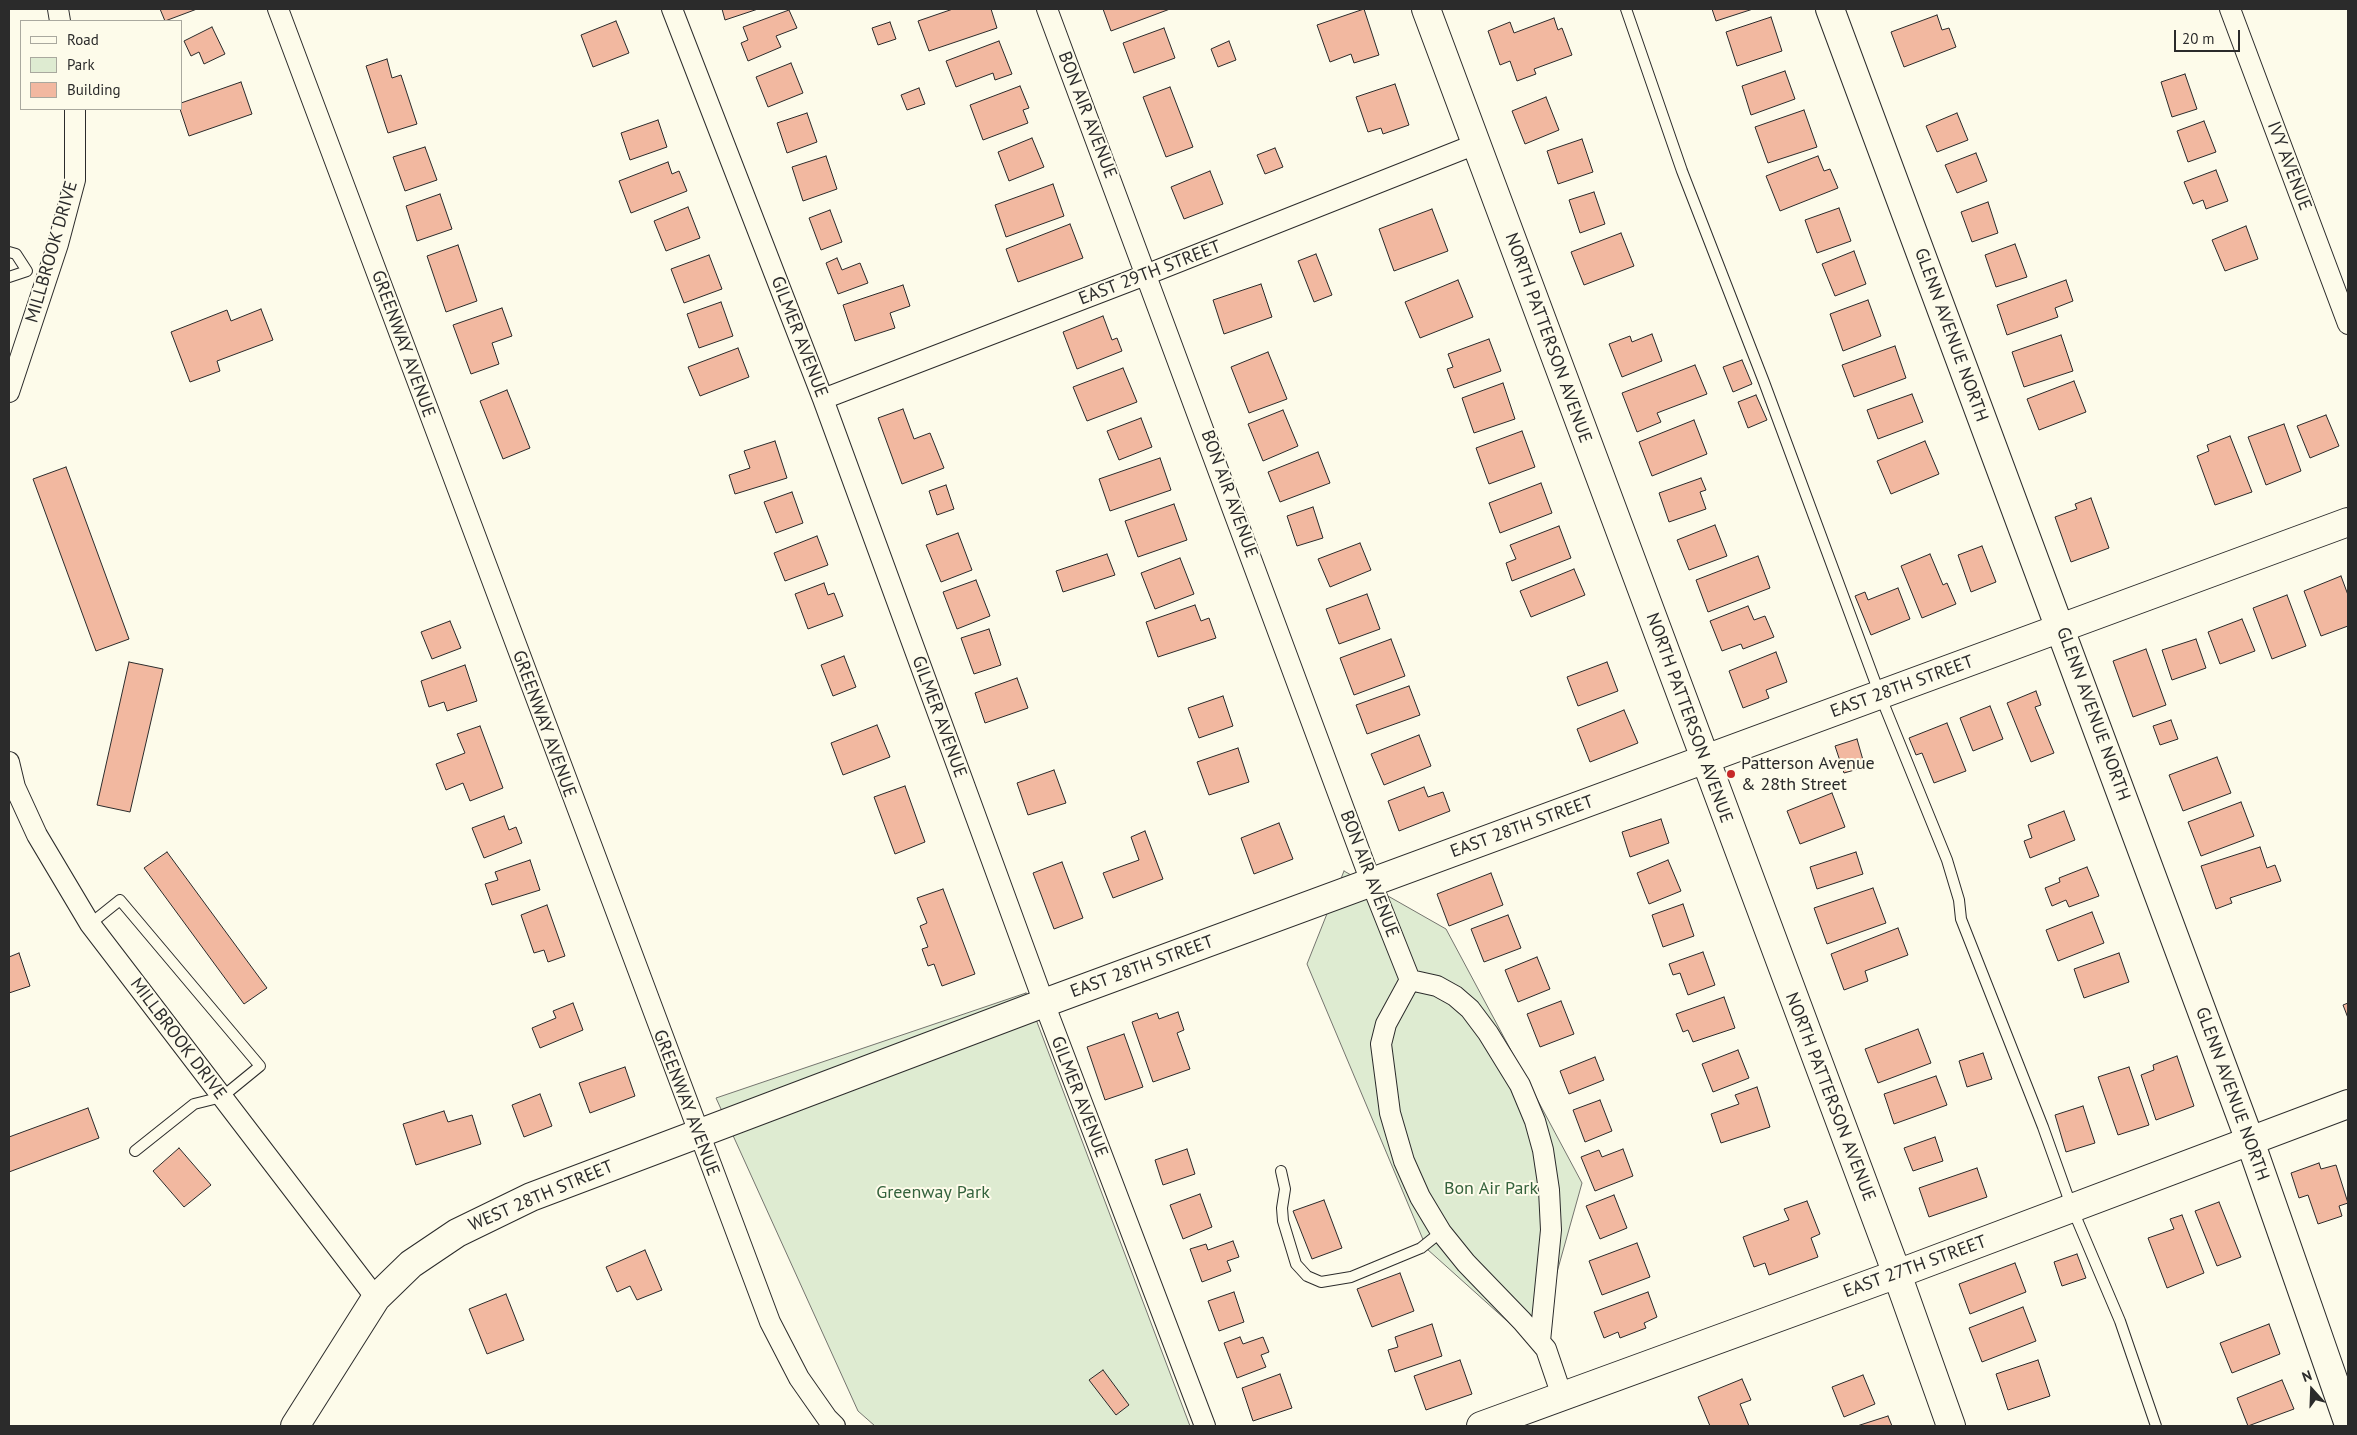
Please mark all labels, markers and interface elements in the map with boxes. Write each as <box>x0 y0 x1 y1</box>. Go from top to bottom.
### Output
legend <box>20 20 182 110</box>
scale bar <box>2177 20 2243 52</box>
text: 20 m <box>2182 29 2215 48</box>
text: Road <box>67 30 99 49</box>
street label: BON AIR AVENUE <box>1053 49 1121 181</box>
text: Park <box>67 55 95 74</box>
text: Building <box>67 80 121 99</box>
street label: IVY AVENUE <box>2262 119 2316 213</box>
street label: MILLBROOK DRIVE <box>21 179 83 325</box>
street label: NORTH PATTERSON AVENUE <box>1500 230 1596 446</box>
street label: EAST 29TH STREET <box>1076 236 1224 310</box>
street label: GLENN AVENUE NORTH <box>1910 245 1992 425</box>
street label: GREENWAY AVENUE <box>366 268 440 420</box>
street label: GILMER AVENUE <box>766 273 832 401</box>
street label: BON AIR AVENUE <box>1196 427 1262 561</box>
street label: NORTH PATTERSON AVENUE <box>1641 610 1737 826</box>
street label: GLENN AVENUE NORTH <box>2052 624 2134 804</box>
street label: GREENWAY AVENUE <box>507 648 581 800</box>
street label: EAST 28TH STREET <box>1828 651 1976 723</box>
street label: GILMER AVENUE <box>907 653 971 781</box>
place label: Patterson Avenue & 28th Street <box>1741 753 1875 796</box>
marker: Patterson Avenue & 28th Street <box>1725 768 1737 780</box>
street label: EAST 28TH STREET <box>1448 791 1596 863</box>
street label: BON AIR AVENUE <box>1335 808 1403 940</box>
street label: EAST 28TH STREET <box>1068 931 1216 1003</box>
street label: MILLBROOK DRIVE <box>125 974 231 1104</box>
street label: NORTH PATTERSON AVENUE <box>1780 990 1880 1204</box>
street label: GLENN AVENUE NORTH <box>2191 1004 2273 1184</box>
street label: GREENWAY AVENUE <box>648 1027 724 1179</box>
street label: GILMER AVENUE <box>1046 1033 1112 1161</box>
street label: WEST 28TH STREET <box>465 1156 617 1236</box>
park label: Bon Air Park <box>1444 1178 1538 1200</box>
park label: Greenway Park <box>876 1182 990 1204</box>
street label: EAST 27TH STREET <box>1841 1231 1989 1303</box>
north arrow <box>2287 1365 2337 1415</box>
text: N <box>2299 1366 2314 1386</box>

